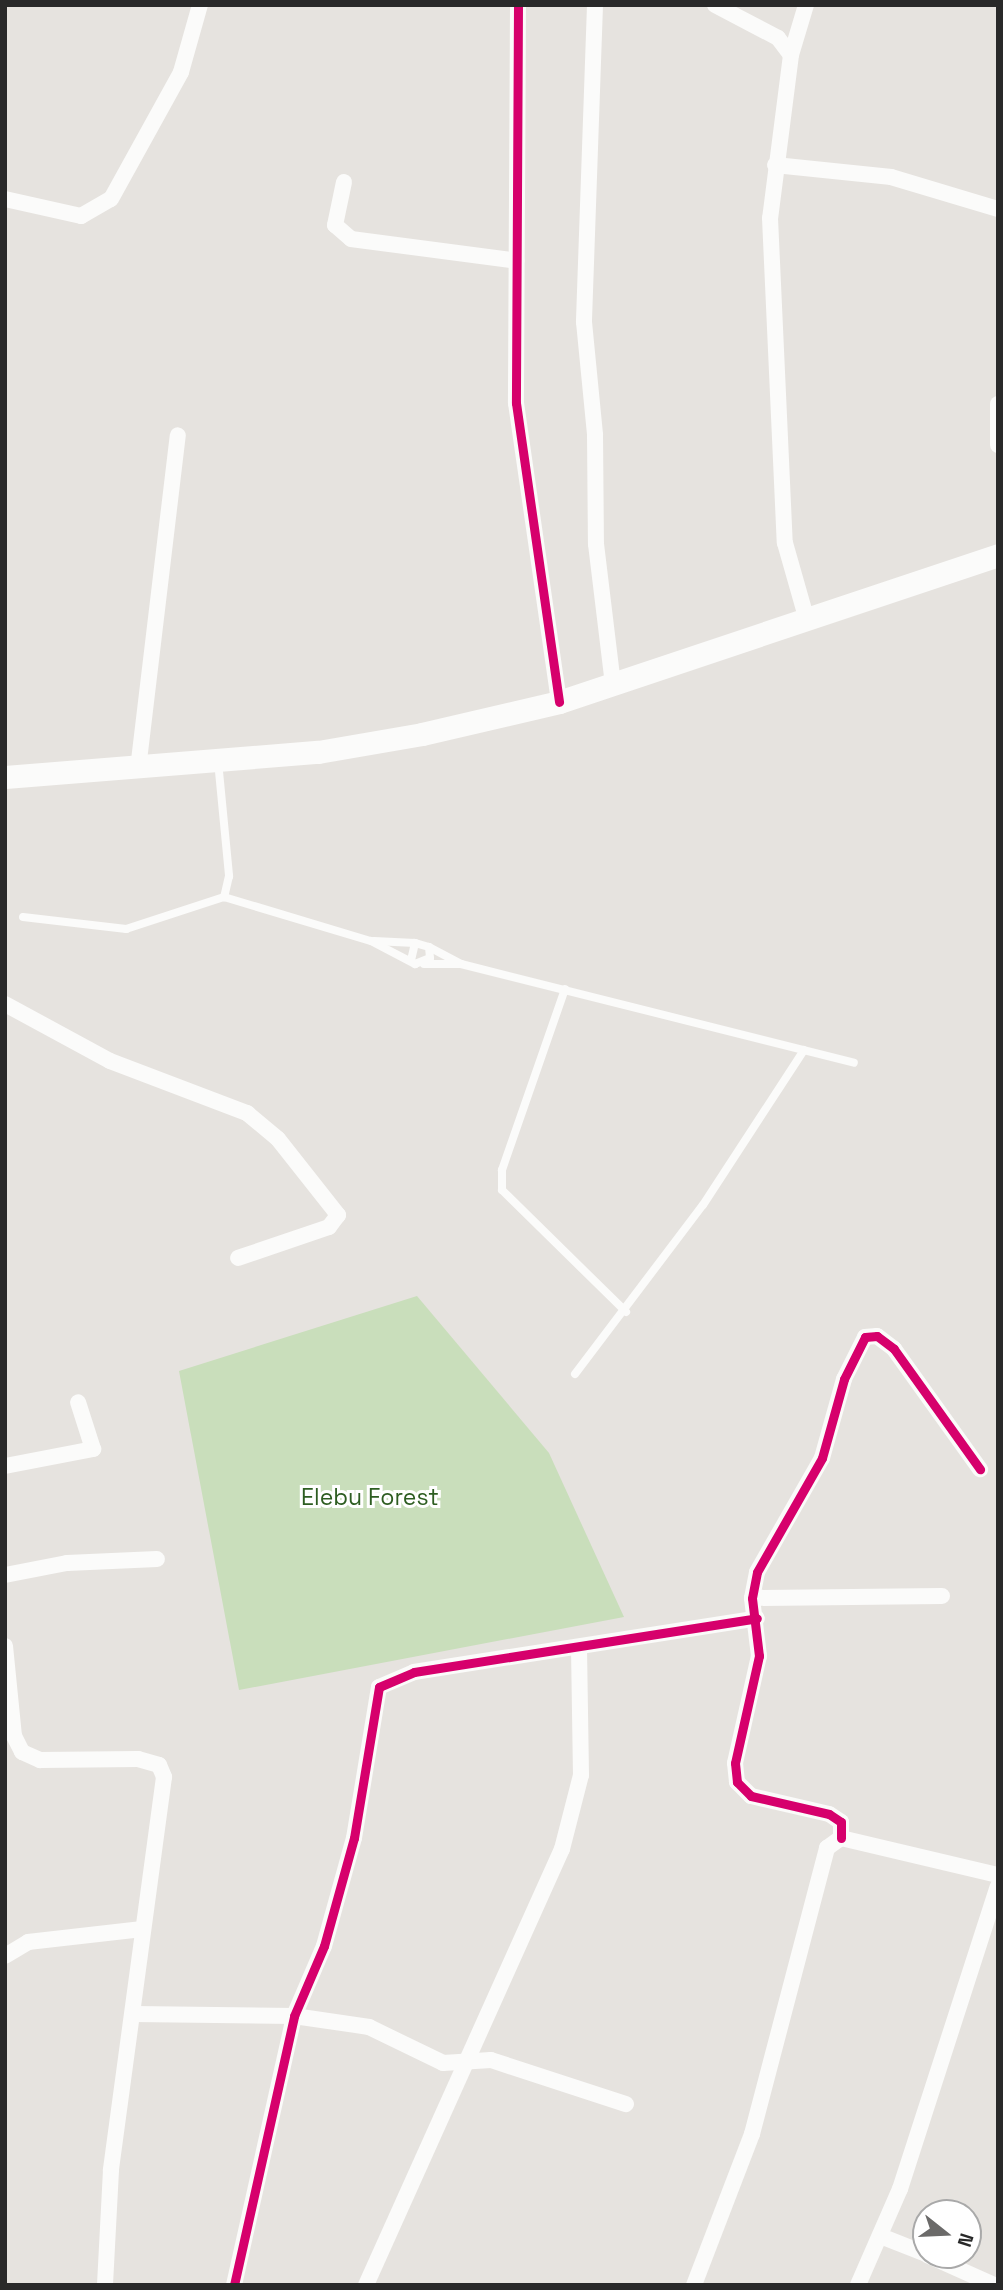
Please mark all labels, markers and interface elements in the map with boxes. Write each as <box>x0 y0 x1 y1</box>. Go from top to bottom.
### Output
park label: Elebu Forest <box>301 1483 439 1511</box>
north arrow <box>912 2199 982 2269</box>
text: N <box>952 2230 979 2250</box>

